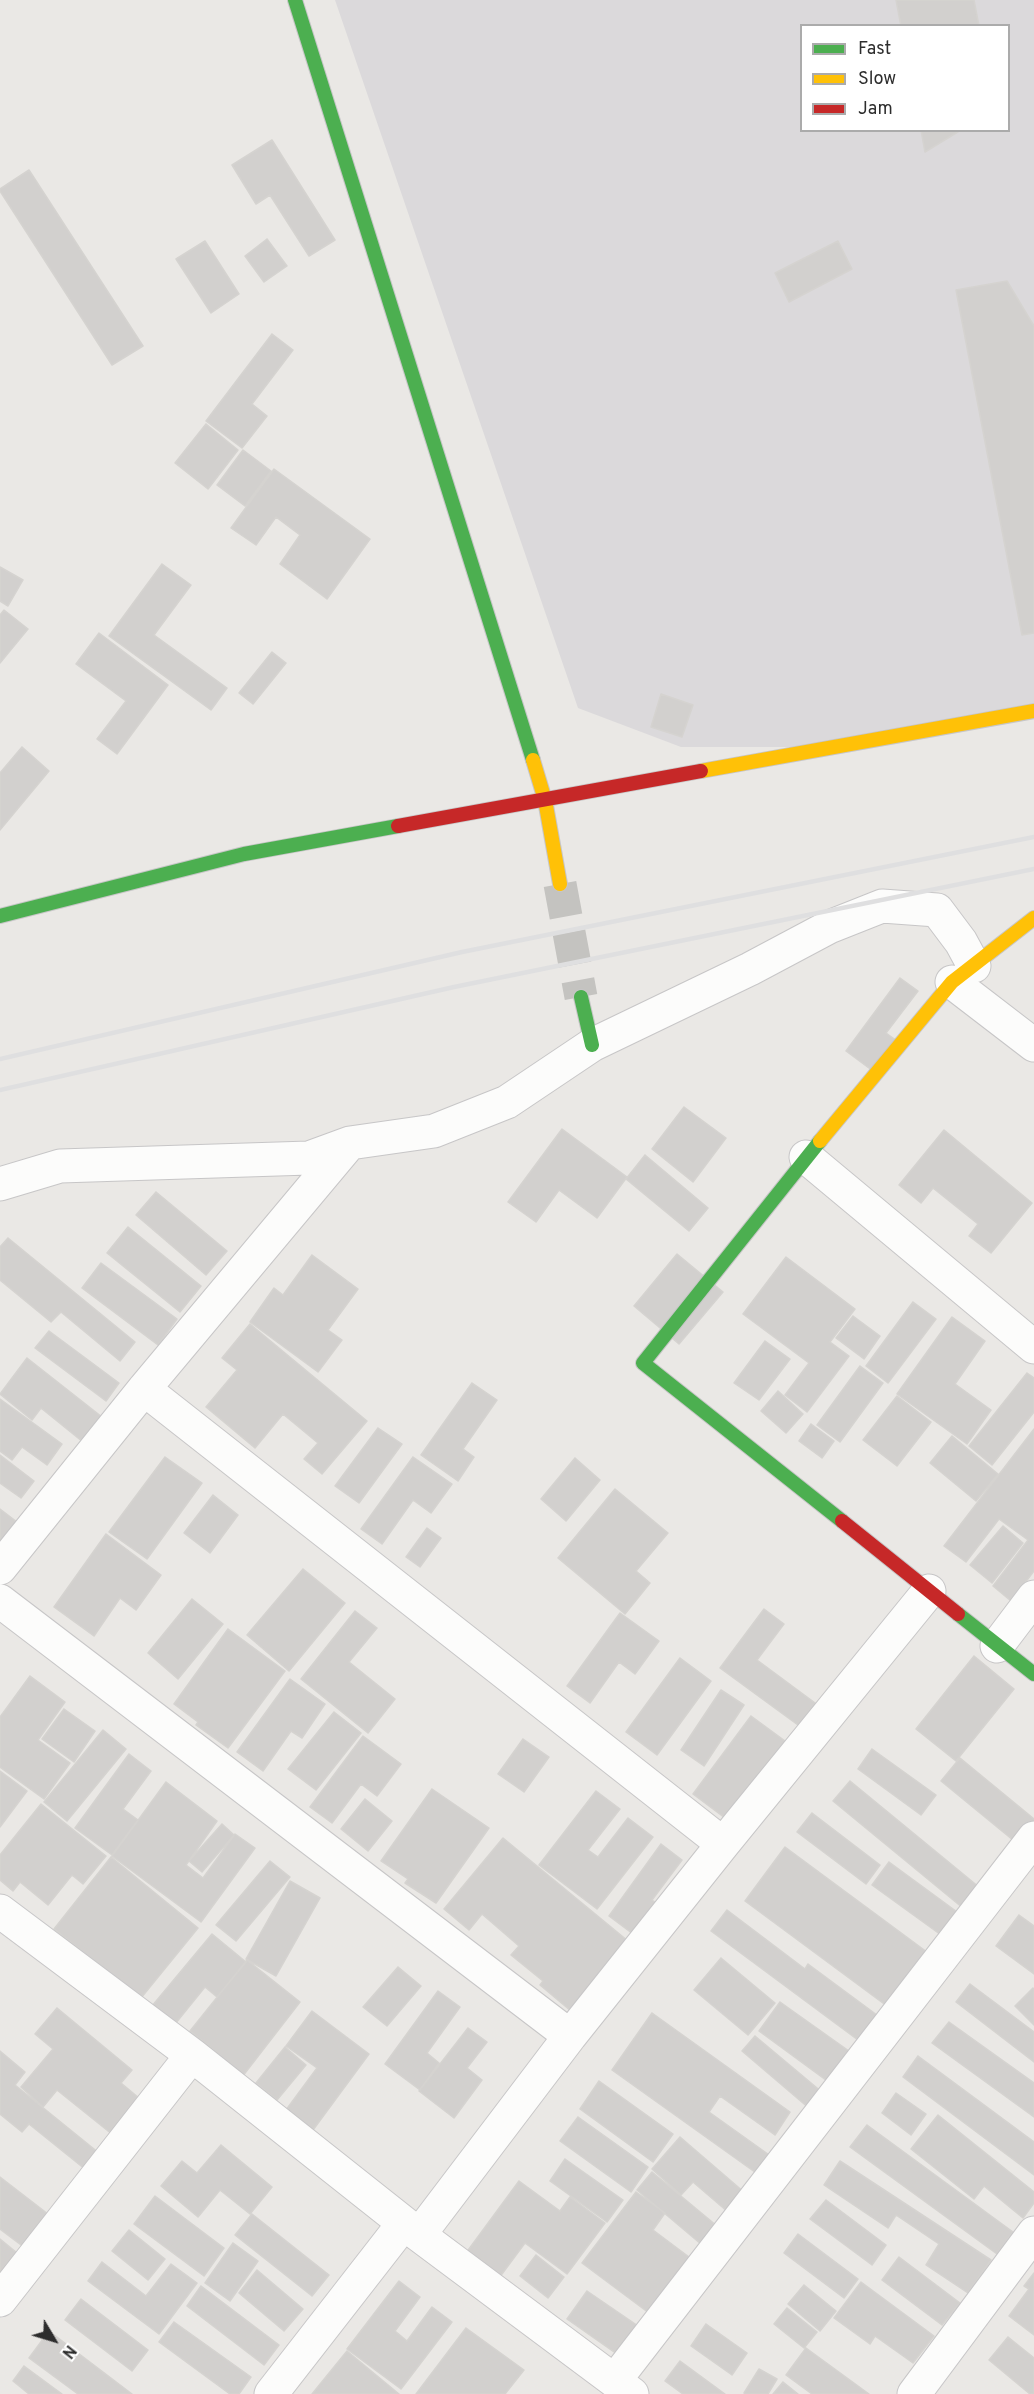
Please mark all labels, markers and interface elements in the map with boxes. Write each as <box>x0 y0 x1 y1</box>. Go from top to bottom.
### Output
legend <box>800 24 1010 132</box>
text: Fast <box>858 38 891 61</box>
text: Slow <box>858 68 896 91</box>
text: Jam <box>858 98 893 121</box>
north arrow <box>24 2310 84 2370</box>
text: N <box>57 2340 80 2362</box>

